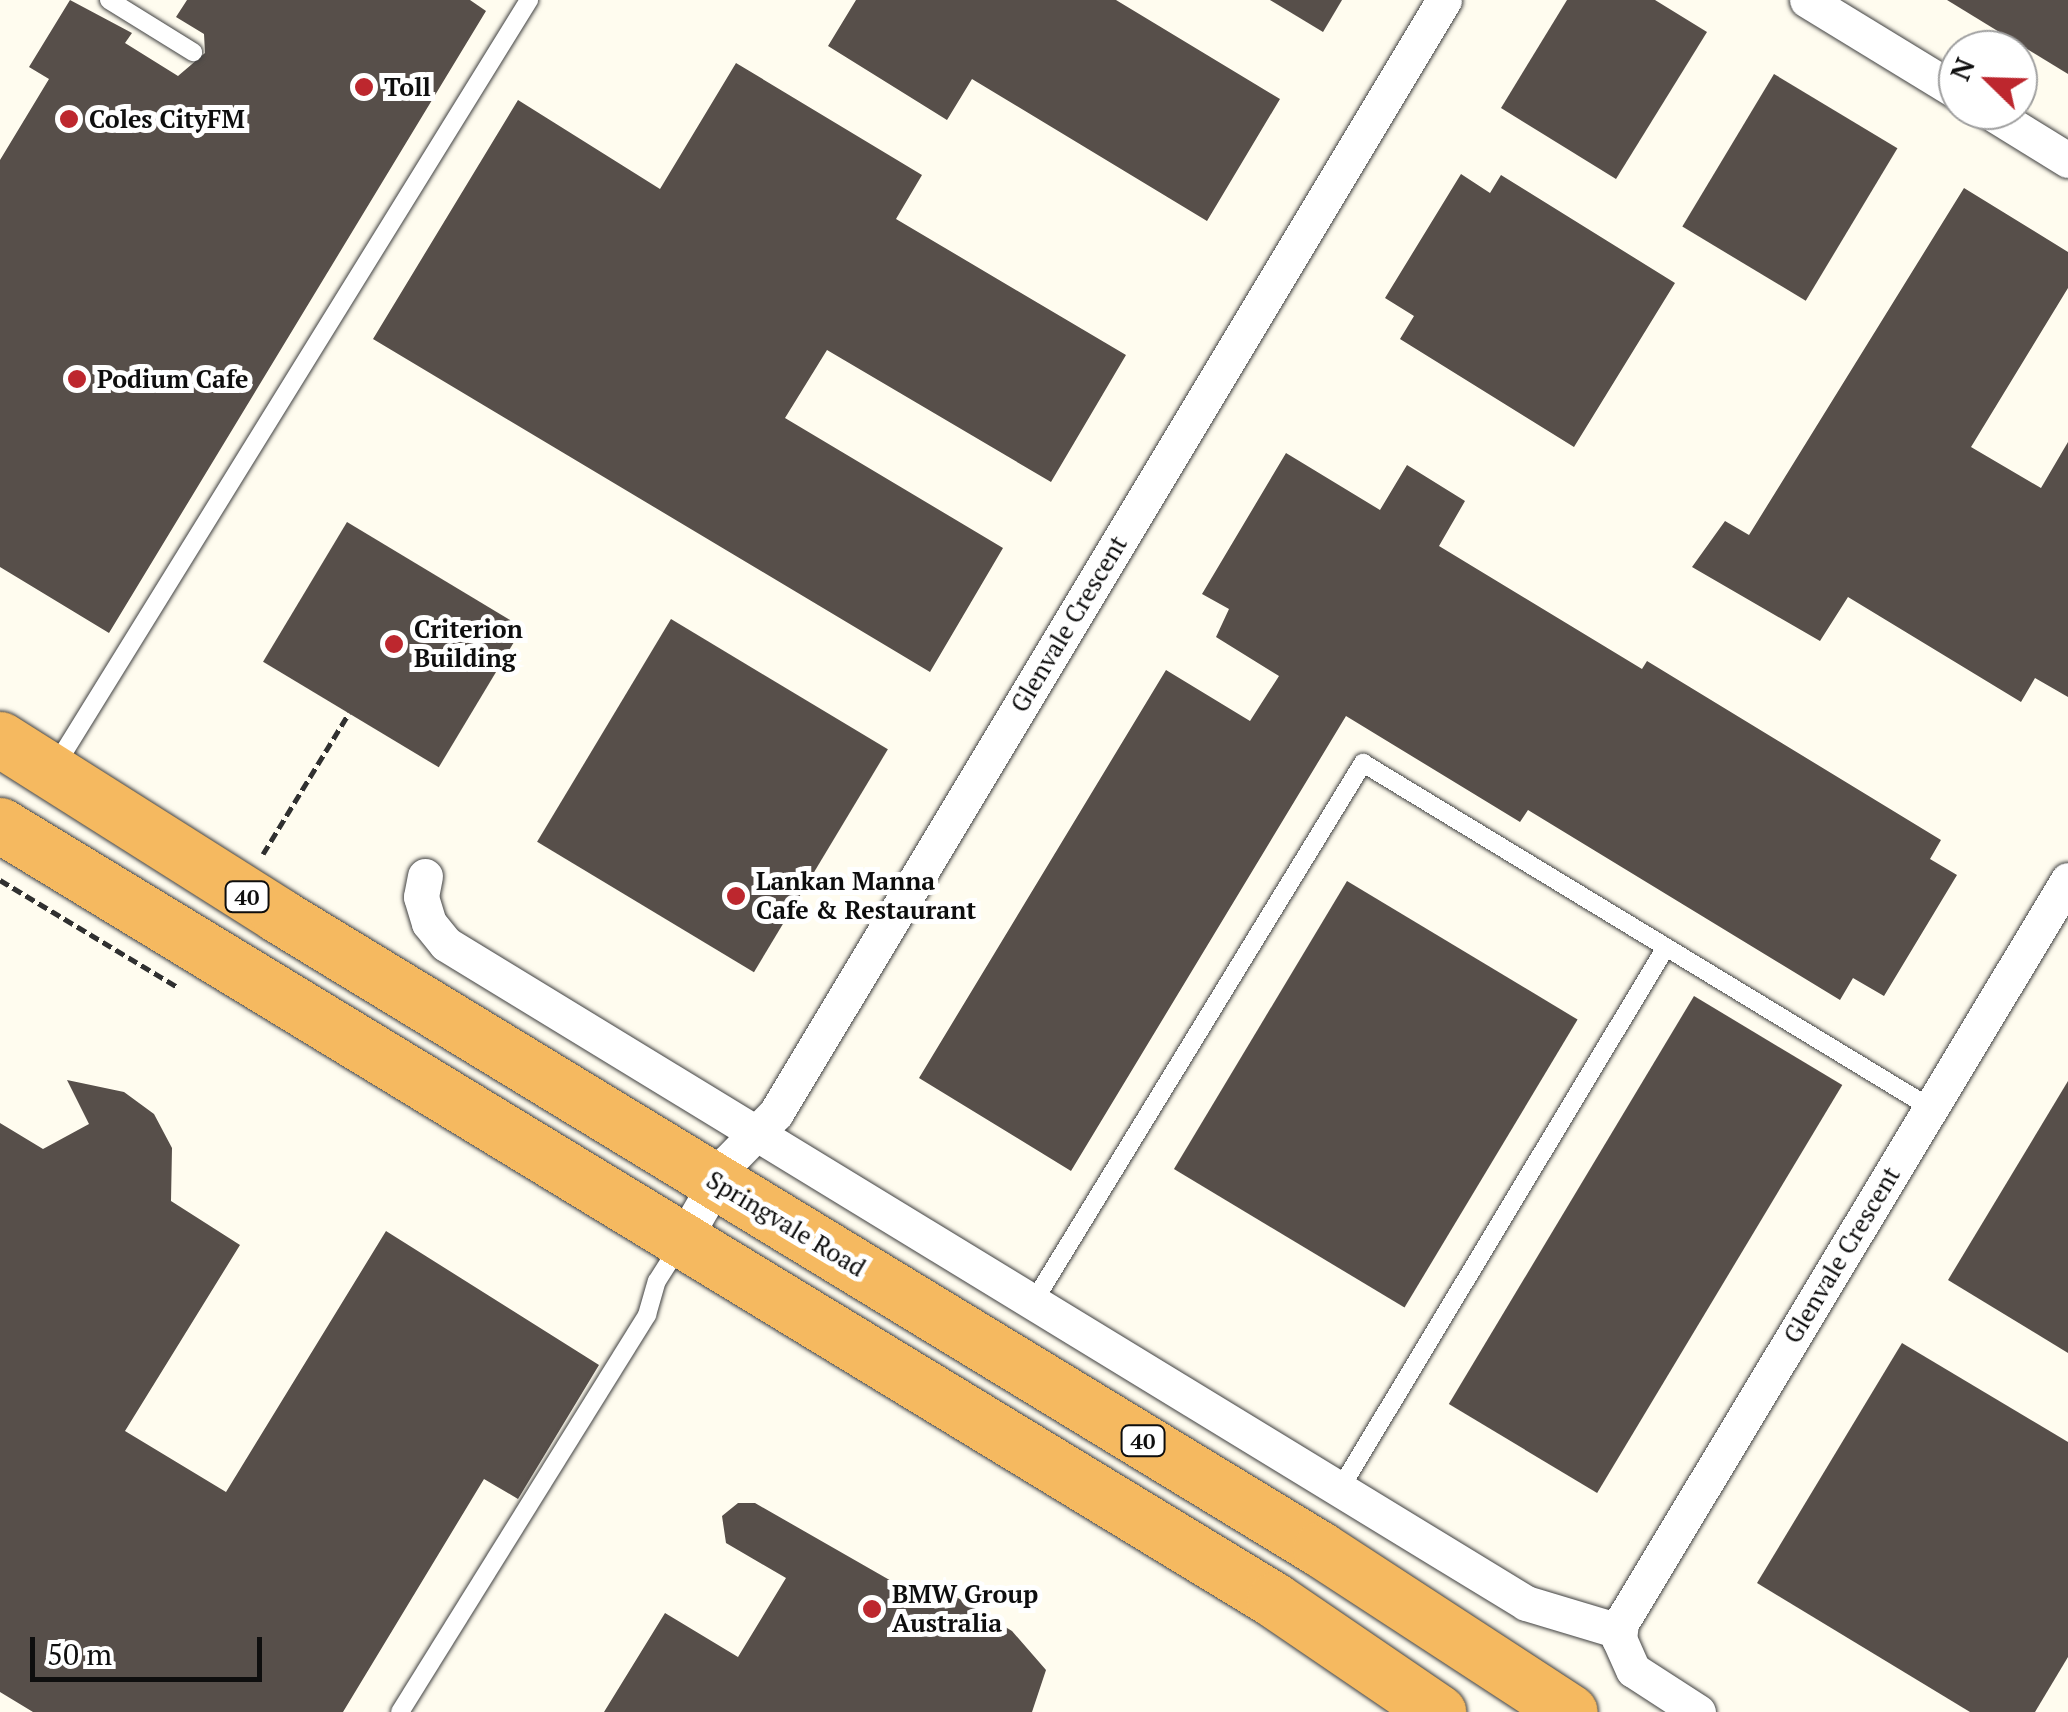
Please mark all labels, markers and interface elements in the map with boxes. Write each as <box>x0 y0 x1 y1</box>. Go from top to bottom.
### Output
north arrow <box>1938 30 2038 130</box>
text: N <box>1941 52 1983 86</box>
place label: Toll <box>384 72 431 102</box>
marker: Toll <box>353 76 375 98</box>
place label: Coles CityFM <box>89 104 245 134</box>
marker: Coles CityFM <box>58 108 80 130</box>
place label: Podium Cafe <box>97 364 248 394</box>
marker: Podium Cafe <box>66 368 88 390</box>
street label: Glenvale Crescent <box>1004 530 1134 718</box>
place label: Criterion Building <box>414 615 523 674</box>
marker: Criterion Building <box>383 633 405 655</box>
place label: Lankan Manna Cafe & Restaurant <box>756 867 976 926</box>
road number: 40 <box>224 880 270 914</box>
marker: Lankan Manna Cafe & Restaurant <box>725 885 747 907</box>
street label: Glenvale Crescent <box>1777 1161 1907 1349</box>
street label: Springvale Road <box>701 1165 871 1283</box>
road number: 40 <box>1120 1424 1166 1458</box>
place label: BMW Group Australia <box>892 1580 1038 1639</box>
marker: BMW Group Australia <box>861 1598 883 1620</box>
scale bar <box>35 1617 268 1679</box>
text: 50 m <box>47 1634 112 1674</box>

